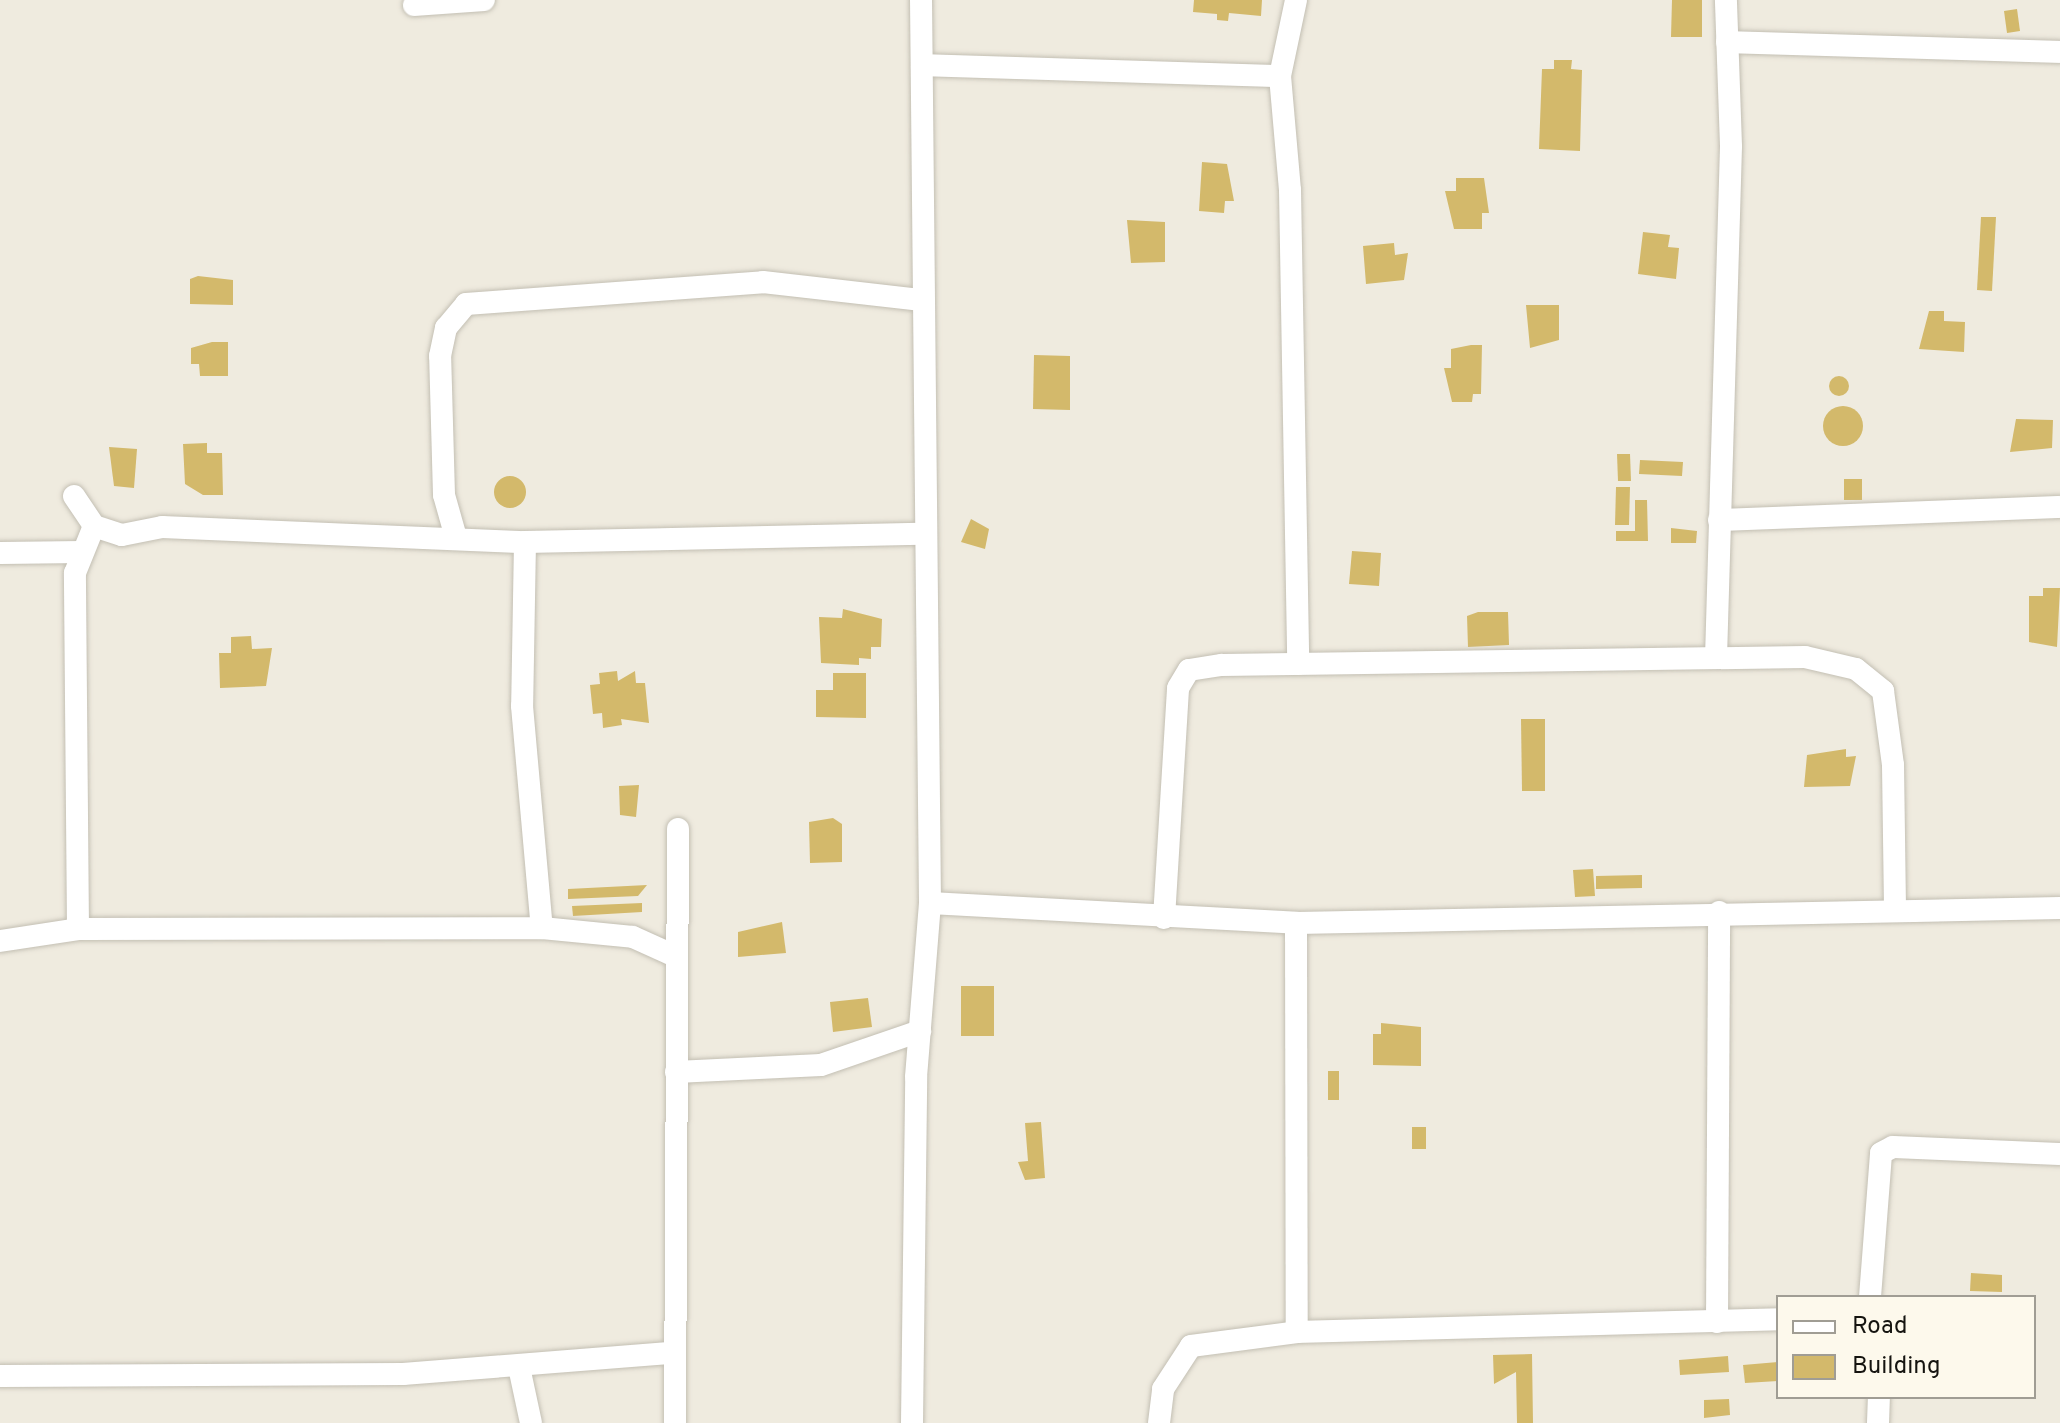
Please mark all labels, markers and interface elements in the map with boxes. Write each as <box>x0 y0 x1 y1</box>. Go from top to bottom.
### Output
legend <box>1776 1295 2036 1399</box>
text: Road <box>1852 1312 1908 1342</box>
text: Building <box>1852 1352 1941 1382</box>

